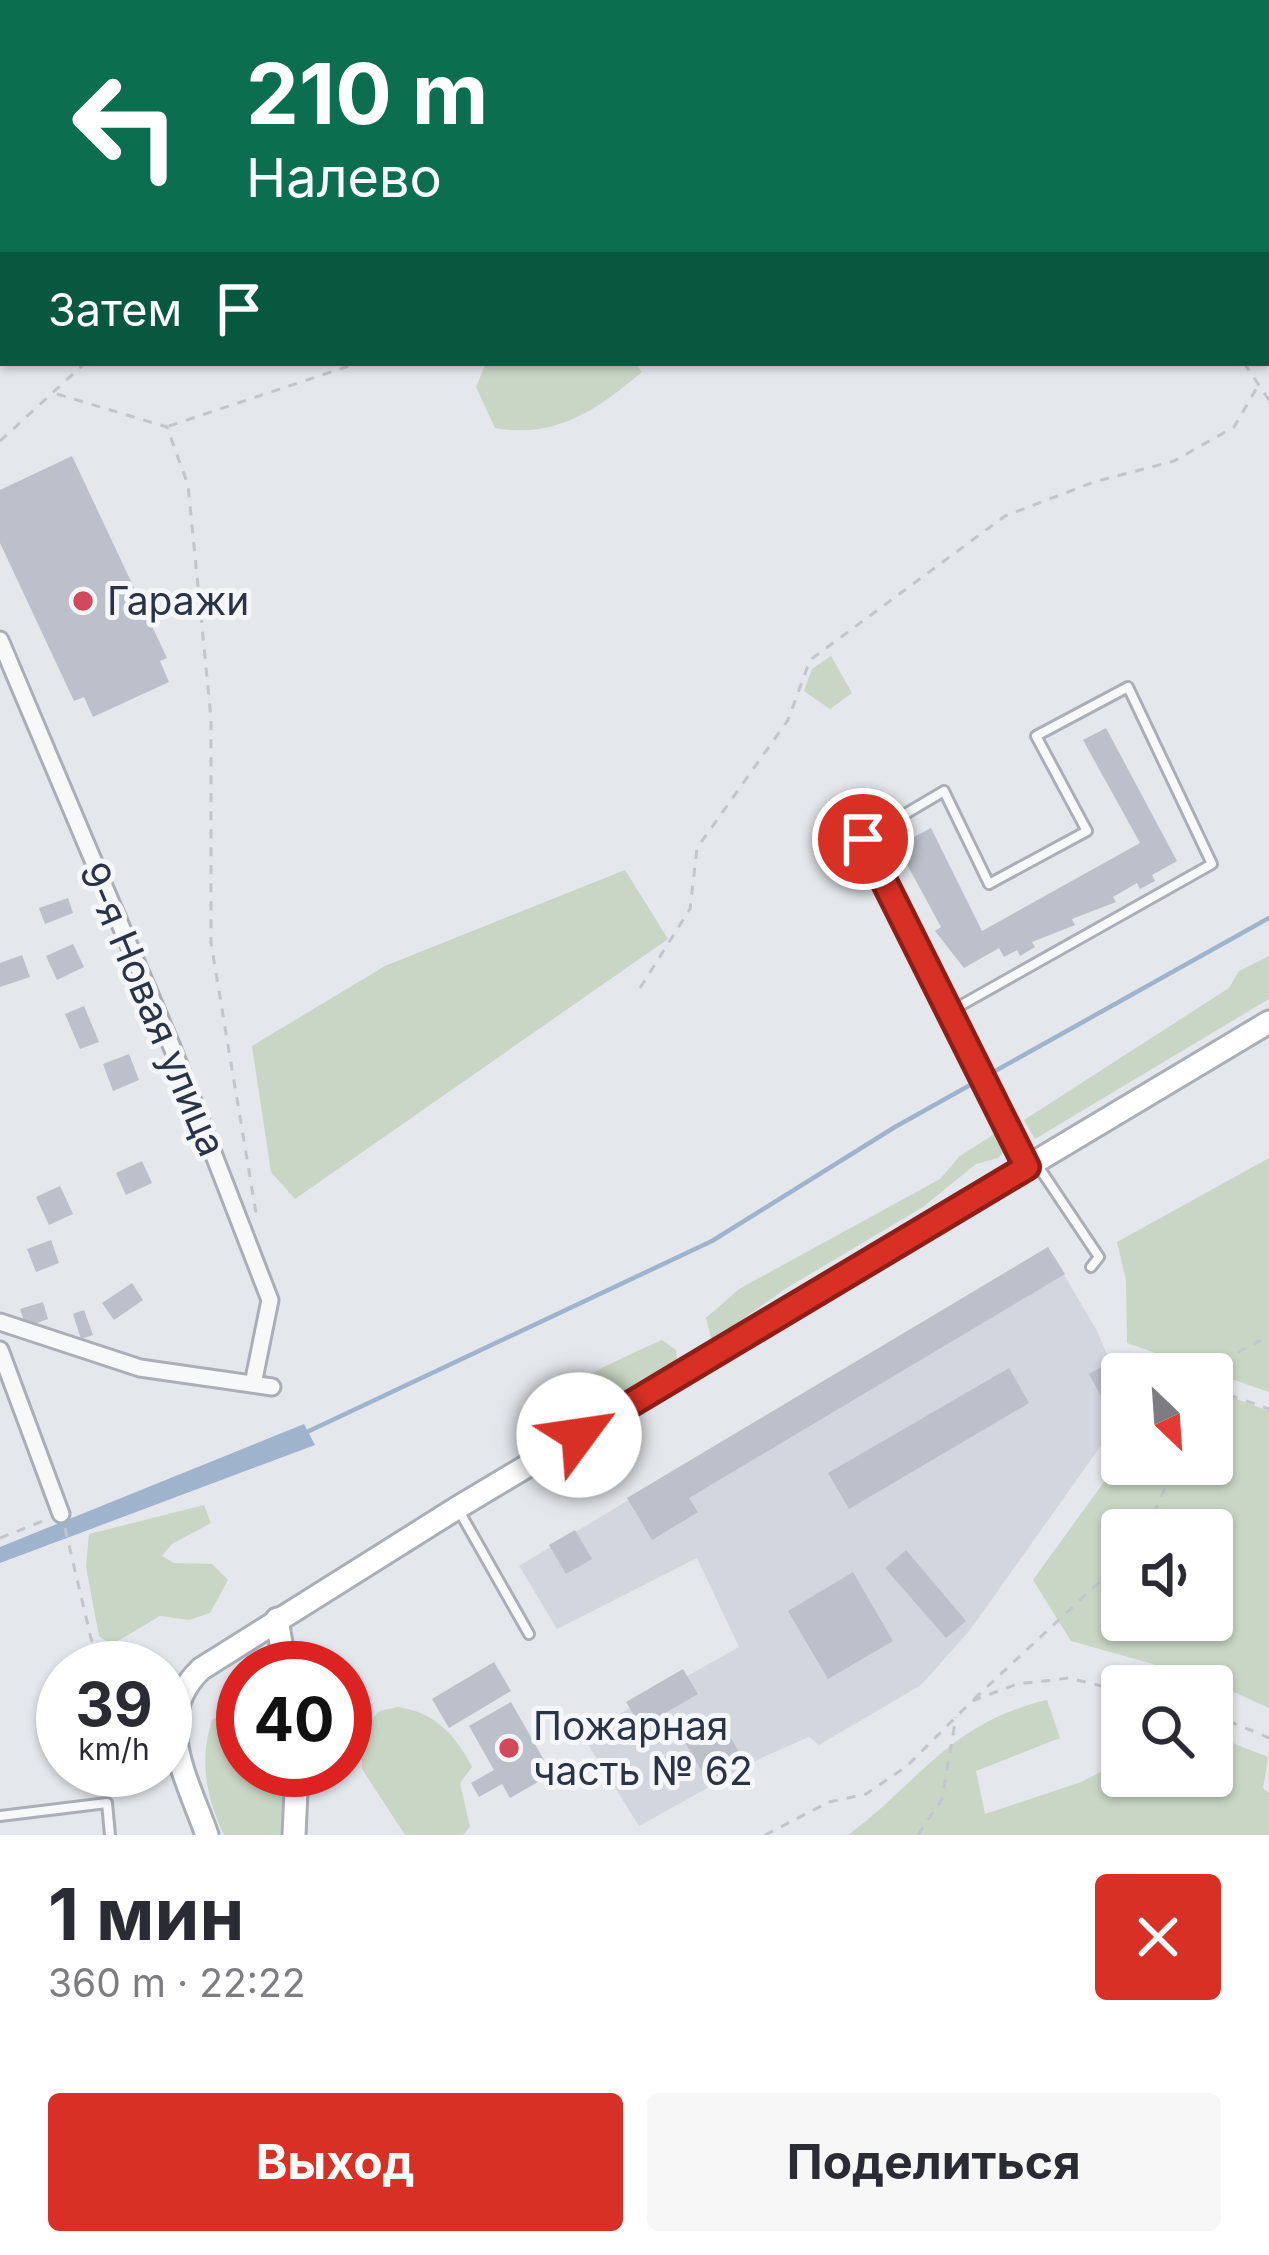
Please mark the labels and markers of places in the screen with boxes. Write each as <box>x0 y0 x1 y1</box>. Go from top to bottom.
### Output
place label: Гаражи <box>107 577 249 624</box>
marker: Гаражи <box>70 588 96 614</box>
pin <box>812 788 914 890</box>
place label: Пожарная часть № 62 <box>533 1702 753 1794</box>
marker: Пожарная часть № 62 <box>496 1735 522 1761</box>

